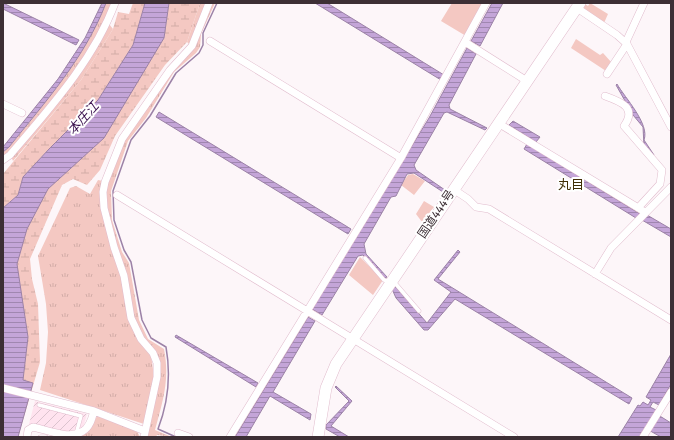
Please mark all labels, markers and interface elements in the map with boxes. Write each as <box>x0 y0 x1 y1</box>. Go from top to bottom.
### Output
water label: 本庄江 <box>64 97 103 138</box>
district label: 丸目 <box>558 177 584 192</box>
street label: 国道444号 <box>415 187 457 241</box>

